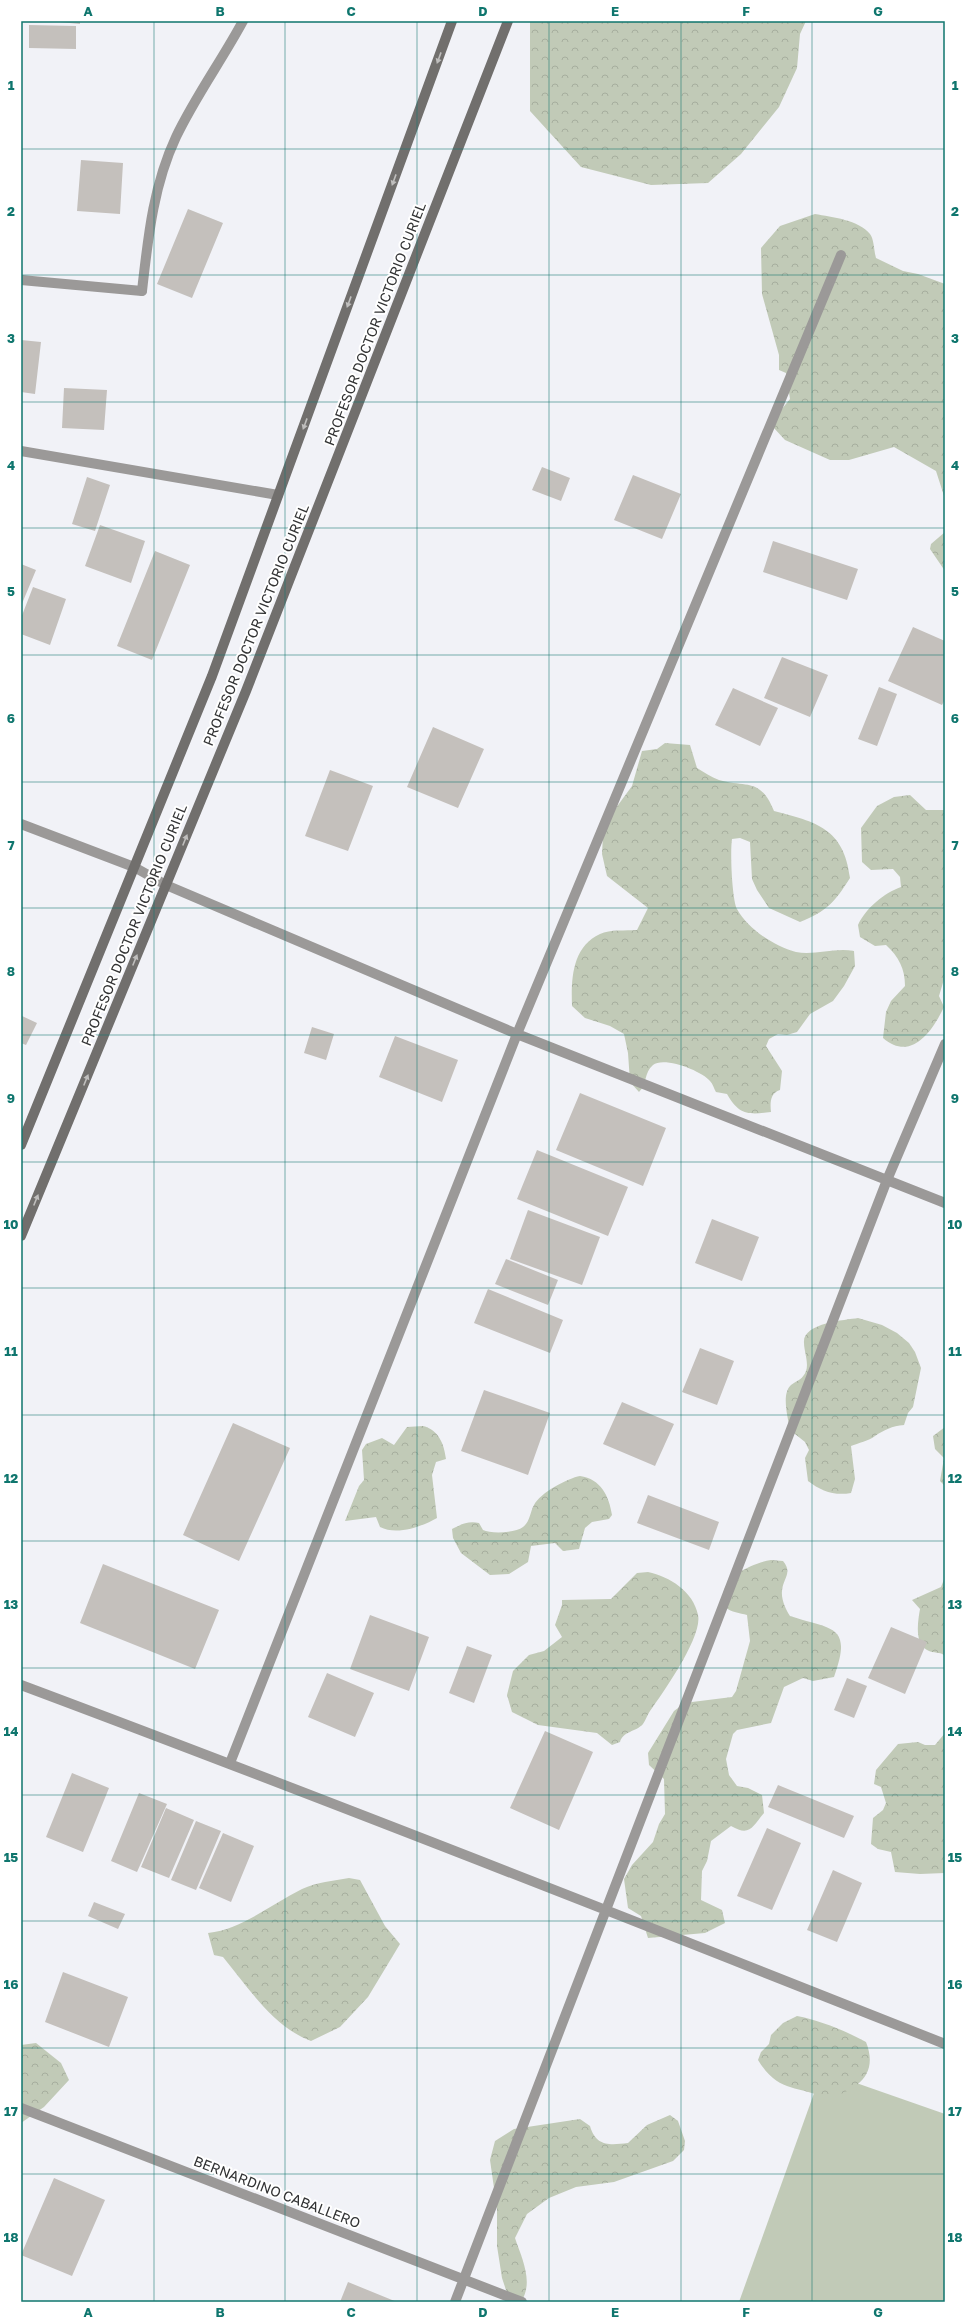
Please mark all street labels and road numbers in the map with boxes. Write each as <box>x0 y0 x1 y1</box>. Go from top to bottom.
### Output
street label: PROFESOR DOCTOR VICTORIO CURIEL <box>320 200 429 448</box>
street label: PROFESOR DOCTOR VICTORIO CURIEL <box>199 501 312 748</box>
street label: PROFESOR DOCTOR VICTORIO CURIEL <box>77 801 190 1048</box>
street label: BERNARDINO CABALLERO <box>191 2152 363 2231</box>

